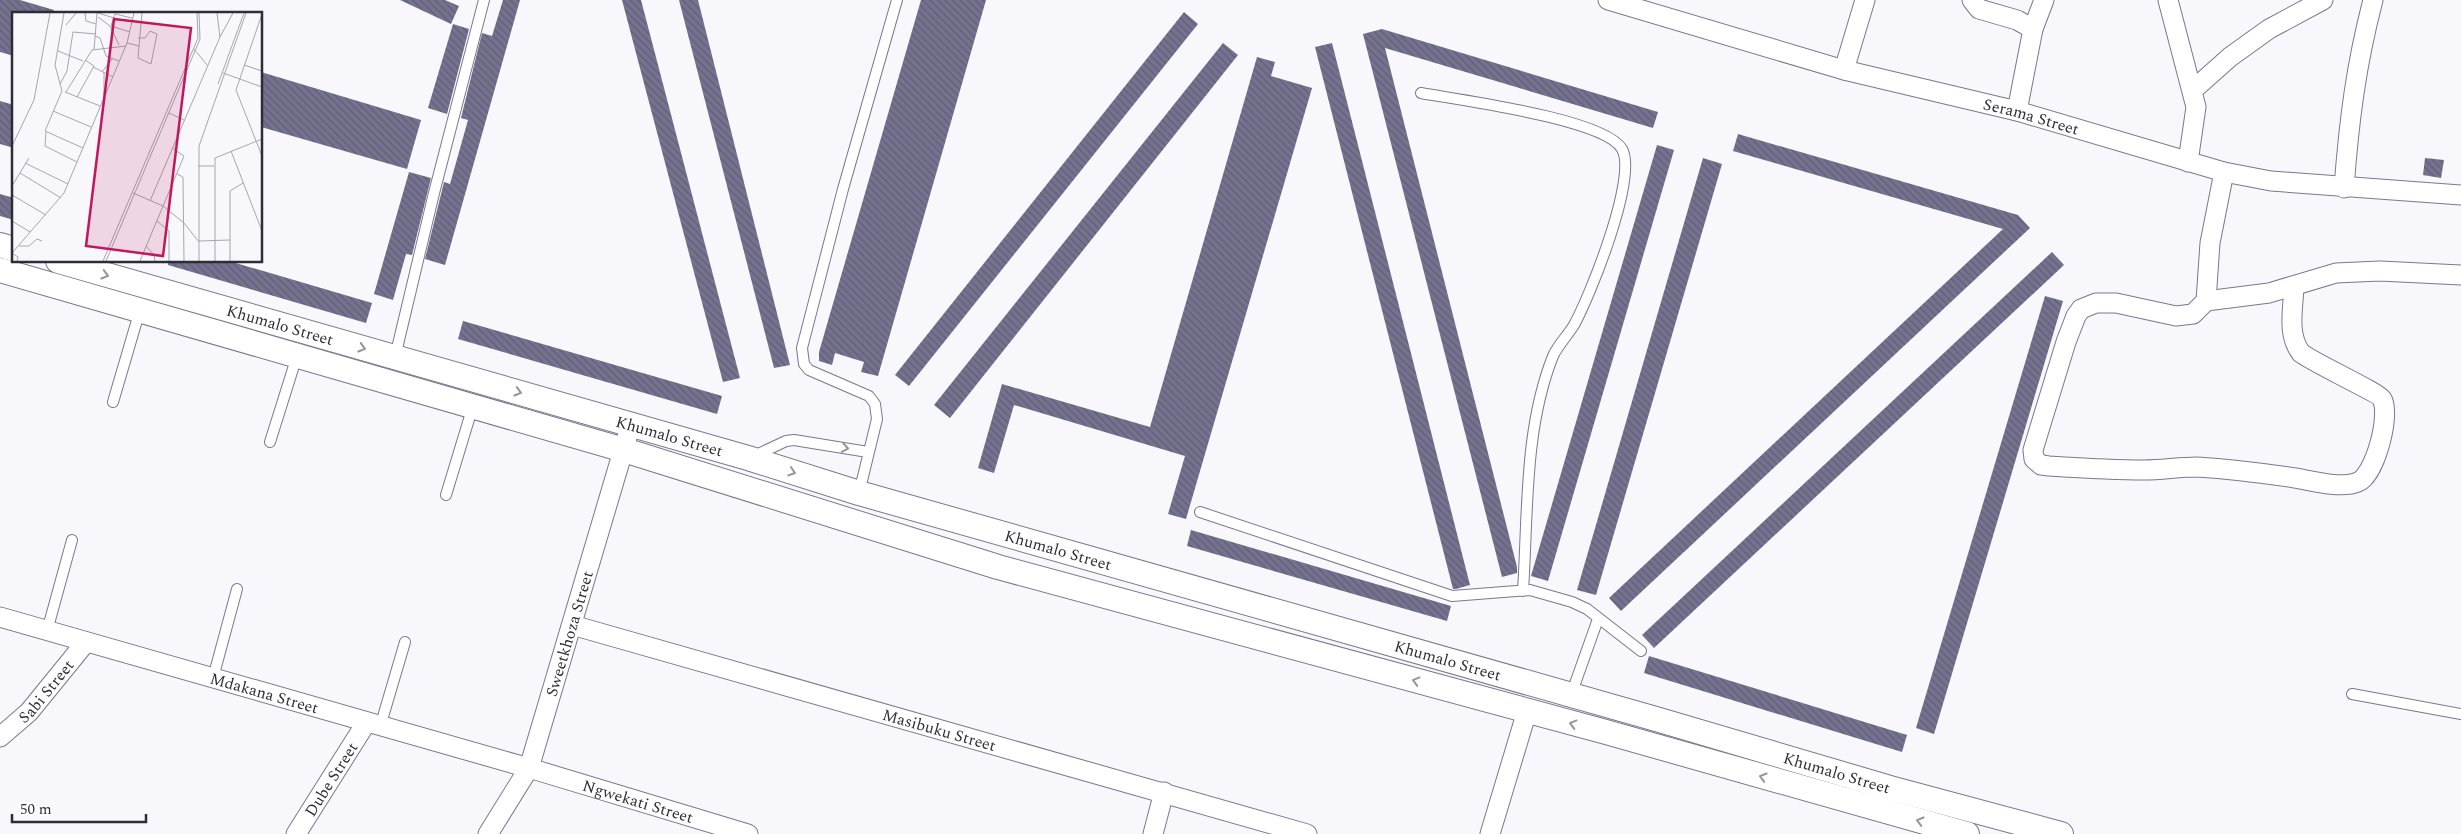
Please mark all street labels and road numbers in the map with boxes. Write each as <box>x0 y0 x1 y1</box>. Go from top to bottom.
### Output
street label: Serama Street <box>1981 92 2082 142</box>
street label: Khumalo Street <box>224 299 336 352</box>
street label: Khumalo Street <box>613 410 726 463</box>
street label: Khumalo Street <box>1002 524 1115 577</box>
street label: Sweetkhoza Street <box>540 568 600 700</box>
street label: Khumalo Street <box>1391 634 1504 688</box>
street label: Sabi Street <box>13 654 80 729</box>
street label: Mdakana Street <box>207 667 321 720</box>
street label: Masibuku Street <box>880 703 999 758</box>
street label: Dube Street <box>299 737 364 822</box>
street label: Khumalo Street <box>1780 746 1893 801</box>
street label: Ngwekati Street <box>579 774 696 830</box>

